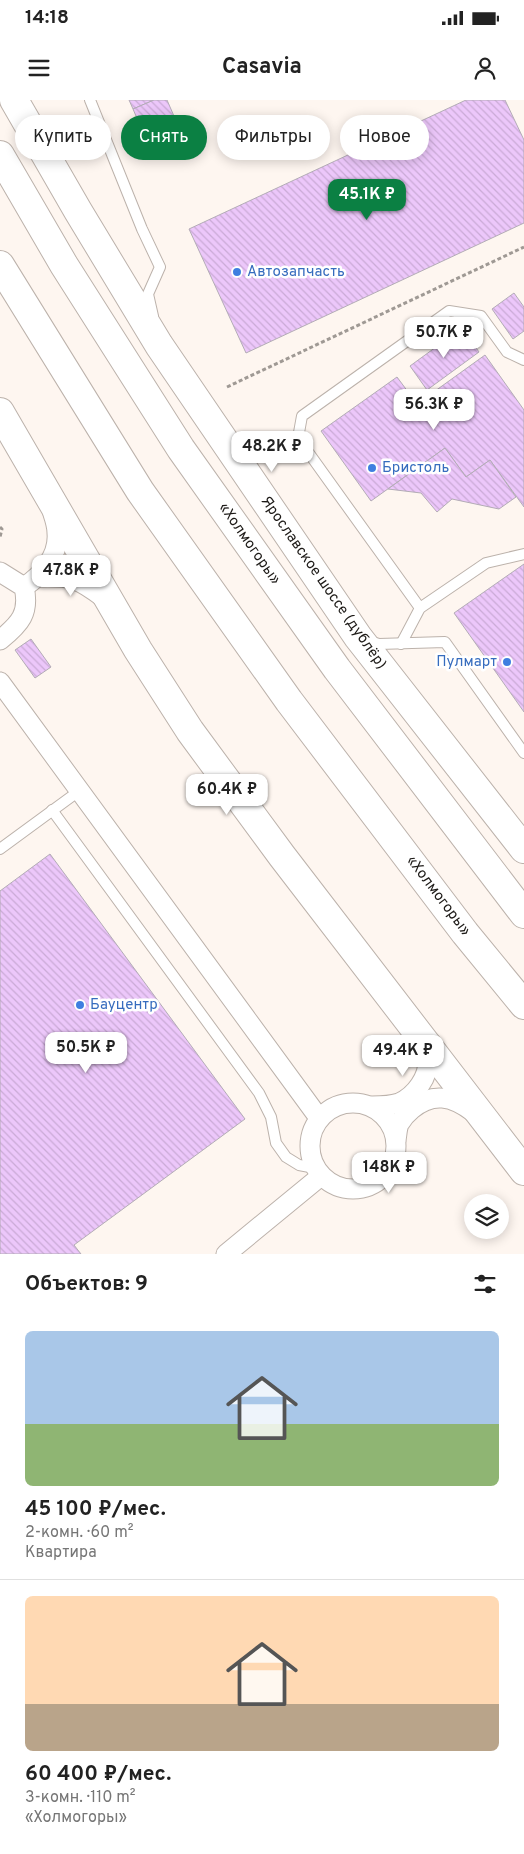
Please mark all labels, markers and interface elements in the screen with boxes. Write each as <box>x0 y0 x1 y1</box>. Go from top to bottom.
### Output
text: 14:18 <box>25 6 69 30</box>
icon: menu <box>25 54 53 82</box>
text: Casavia <box>222 54 302 81</box>
icon: person <box>471 54 499 82</box>
chip: Купить <box>15 115 111 160</box>
chip: Снять <box>121 115 207 160</box>
chip: Фильтры <box>217 115 330 160</box>
chip: Новое <box>340 115 429 160</box>
pin: 45.1K ₽ <box>321 178 413 221</box>
text: 45.1K ₽ <box>339 185 395 205</box>
place label: Автозапчасть <box>247 263 345 282</box>
marker: Автозапчасть <box>231 266 243 278</box>
pin: 50.7K ₽ <box>398 316 490 359</box>
text: 50.7K ₽ <box>415 323 473 343</box>
pin: 56.3K ₽ <box>388 388 480 431</box>
text: 56.3K ₽ <box>405 395 463 415</box>
pin: 48.2K ₽ <box>226 430 318 473</box>
text: 48.2K ₽ <box>242 437 302 457</box>
place label: Бристоль <box>382 459 449 478</box>
marker: Бристоль <box>366 462 378 474</box>
street label: Ярославское шоссе (дублёр) <box>256 493 390 673</box>
street label: «Холмогоры» <box>214 499 284 589</box>
pin: 47.8K ₽ <box>25 554 117 597</box>
text: 47.8K ₽ <box>43 561 99 581</box>
place label: Пулмарт <box>436 653 497 672</box>
marker: Пулмарт <box>501 656 513 668</box>
pin: 60.4K ₽ <box>181 774 273 816</box>
text: 60.4K ₽ <box>197 780 257 800</box>
street label: «Холмогоры» <box>402 852 475 940</box>
place label: Бауцентр <box>90 996 158 1015</box>
marker: Бауцентр <box>74 999 86 1011</box>
pin: 50.5K ₽ <box>40 1032 132 1074</box>
pin: 49.4K ₽ <box>357 1034 449 1077</box>
text: 50.5K ₽ <box>56 1038 116 1058</box>
text: 49.4K ₽ <box>373 1041 433 1061</box>
pin: 148K ₽ <box>348 1152 430 1194</box>
text: 148K ₽ <box>363 1158 415 1178</box>
map controls <box>464 1194 509 1239</box>
button: layers <box>464 1194 509 1239</box>
icon: filters <box>471 1270 499 1298</box>
text: Объектов: 9 <box>25 1271 148 1298</box>
icon: home <box>217 1363 307 1453</box>
text: 45 100 ₽/мес. <box>25 1496 166 1523</box>
text: 2-комн. · 60 m² <box>25 1523 134 1543</box>
text: Квартира <box>25 1543 97 1563</box>
icon: home <box>217 1629 307 1719</box>
text: 60 400 ₽/мес. <box>25 1761 171 1788</box>
text: 3-комн. · 110 m² <box>25 1788 136 1808</box>
text: «Холмогоры» <box>25 1808 127 1828</box>

